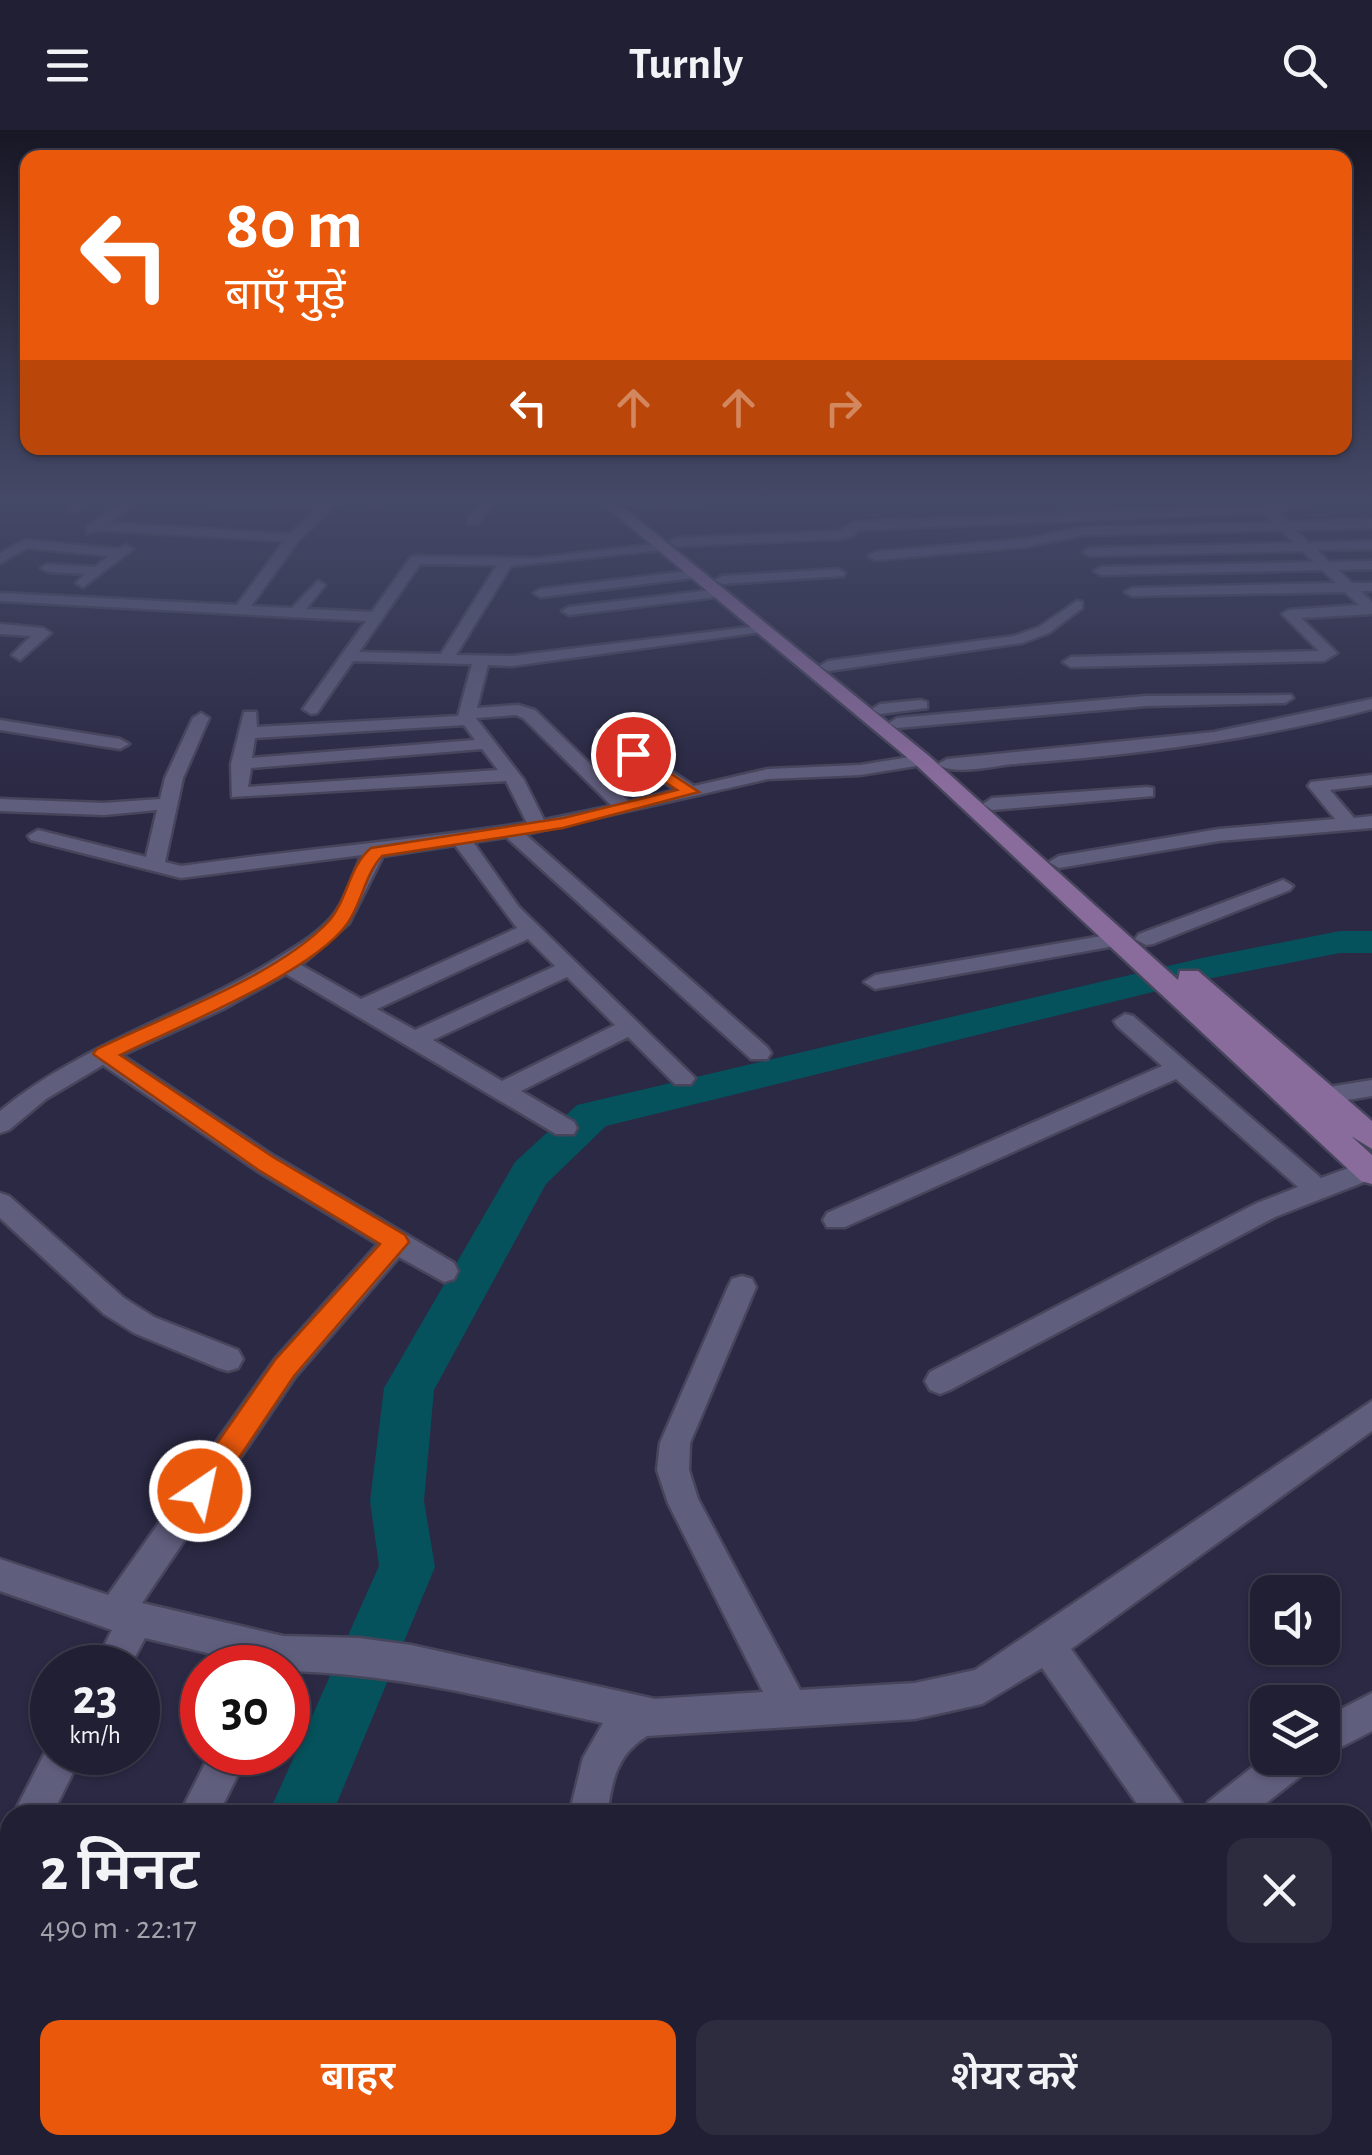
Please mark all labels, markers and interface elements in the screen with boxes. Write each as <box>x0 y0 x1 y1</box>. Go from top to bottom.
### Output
icon: menu <box>40 38 95 93</box>
icon: search <box>1277 38 1332 93</box>
text: Turnly <box>629 42 743 87</box>
icon: left <box>60 190 190 320</box>
text: 80 m <box>225 191 363 261</box>
text: बाएँ मुड़ें <box>225 273 346 318</box>
icon: left <box>501 380 556 435</box>
icon: ahead <box>606 380 661 435</box>
icon: ahead <box>711 380 766 435</box>
icon: right <box>816 380 871 435</box>
pin <box>591 712 676 797</box>
icon: arrive <box>606 727 661 782</box>
position arrow <box>148 1439 252 1543</box>
map controls <box>1250 1575 1340 1775</box>
button: sound <box>1250 1575 1340 1665</box>
speed limit sign: 30 <box>180 1645 310 1775</box>
text: 23 <box>72 1673 118 1723</box>
button: layers <box>1250 1685 1340 1775</box>
text: km/h <box>69 1723 121 1748</box>
button: close <box>1227 1838 1332 1943</box>
text: 2 मिनट <box>40 1841 199 1901</box>
text: 490 m · 22:17 <box>40 1912 197 1944</box>
button: बाहर <box>40 2020 676 2135</box>
button: शेयर करें <box>696 2020 1332 2135</box>

